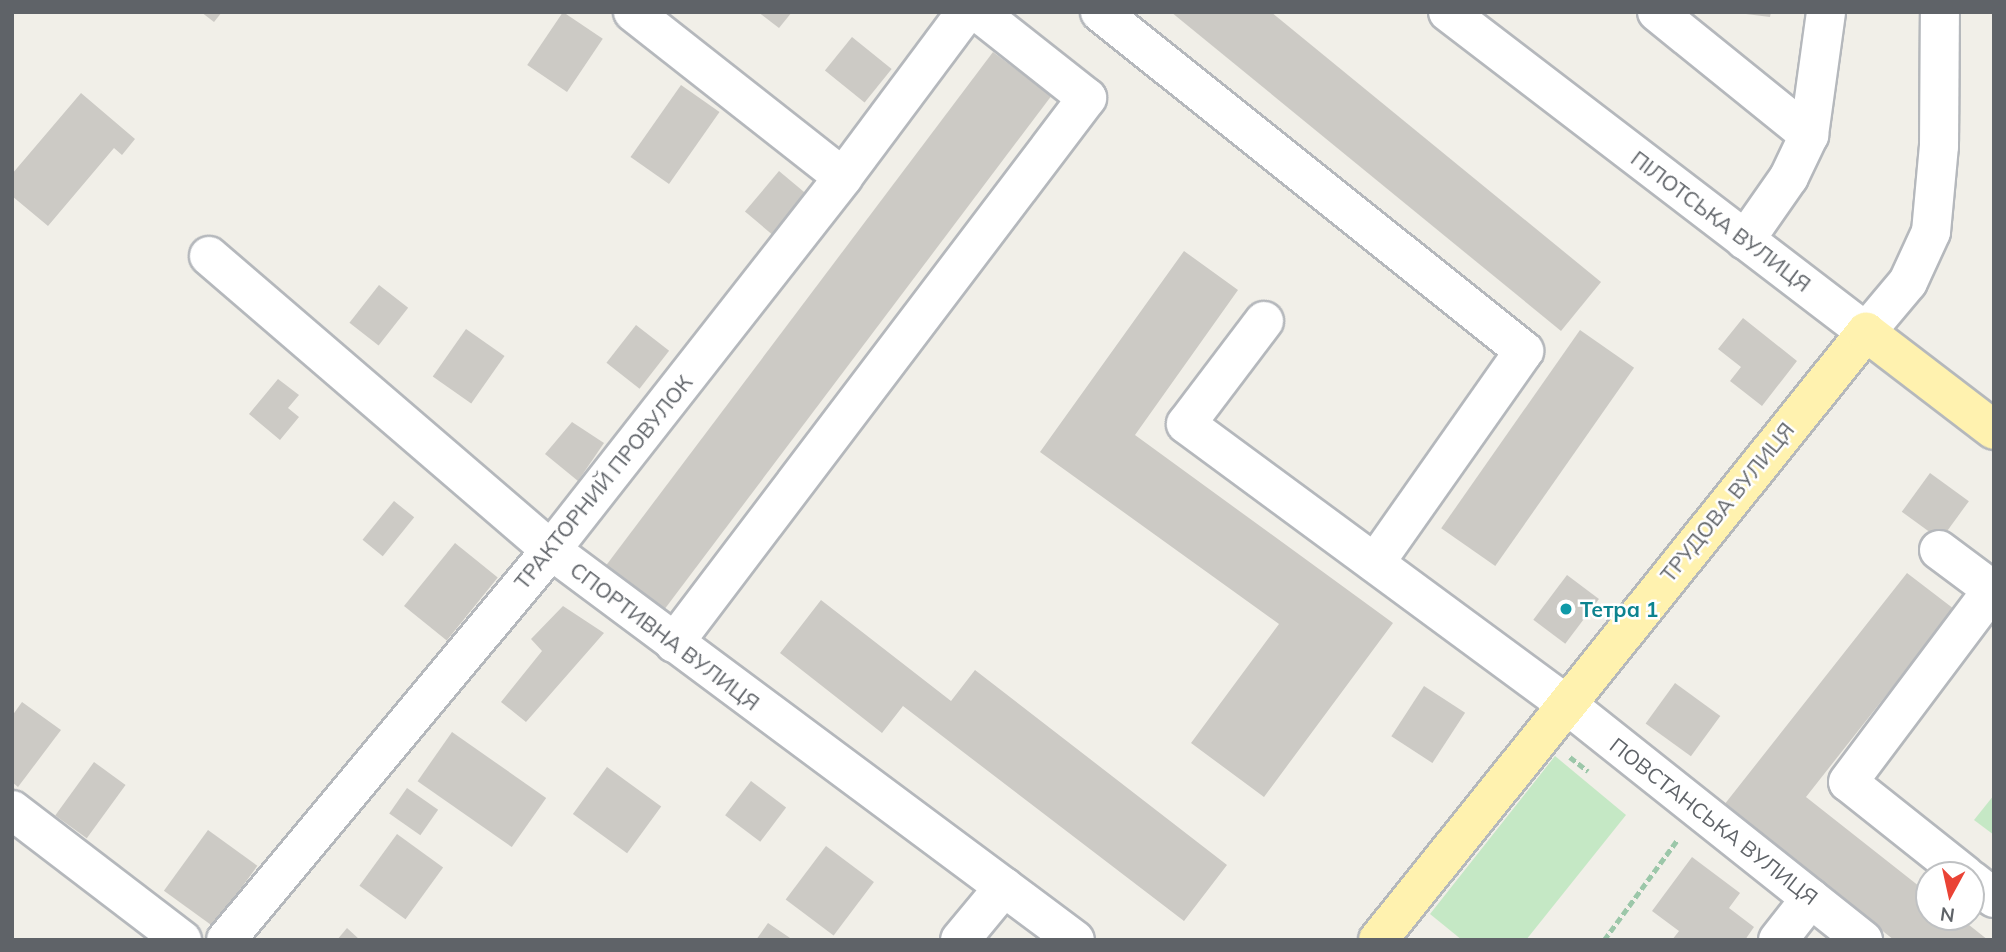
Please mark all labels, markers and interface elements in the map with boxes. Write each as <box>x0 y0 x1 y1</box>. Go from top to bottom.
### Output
street label: ПІЛОТСЬКА ВУЛИЦЯ <box>1626 145 1816 297</box>
street label: ТРАКТОРНИЙ ПРОВУЛОК <box>509 370 697 594</box>
street label: ТРУДОВА ВУЛИЦЯ <box>1655 417 1799 587</box>
street label: СПОРТИВНА ВУЛИЦЯ <box>566 557 764 715</box>
place label: Тетра 1 <box>1580 596 1658 622</box>
marker: Тетра 1 <box>1558 601 1574 617</box>
street label: ПОВСТАНСЬКА ВУЛИЦЯ <box>1605 732 1823 910</box>
north arrow <box>1915 861 1985 931</box>
text: N <box>1939 902 1956 928</box>

